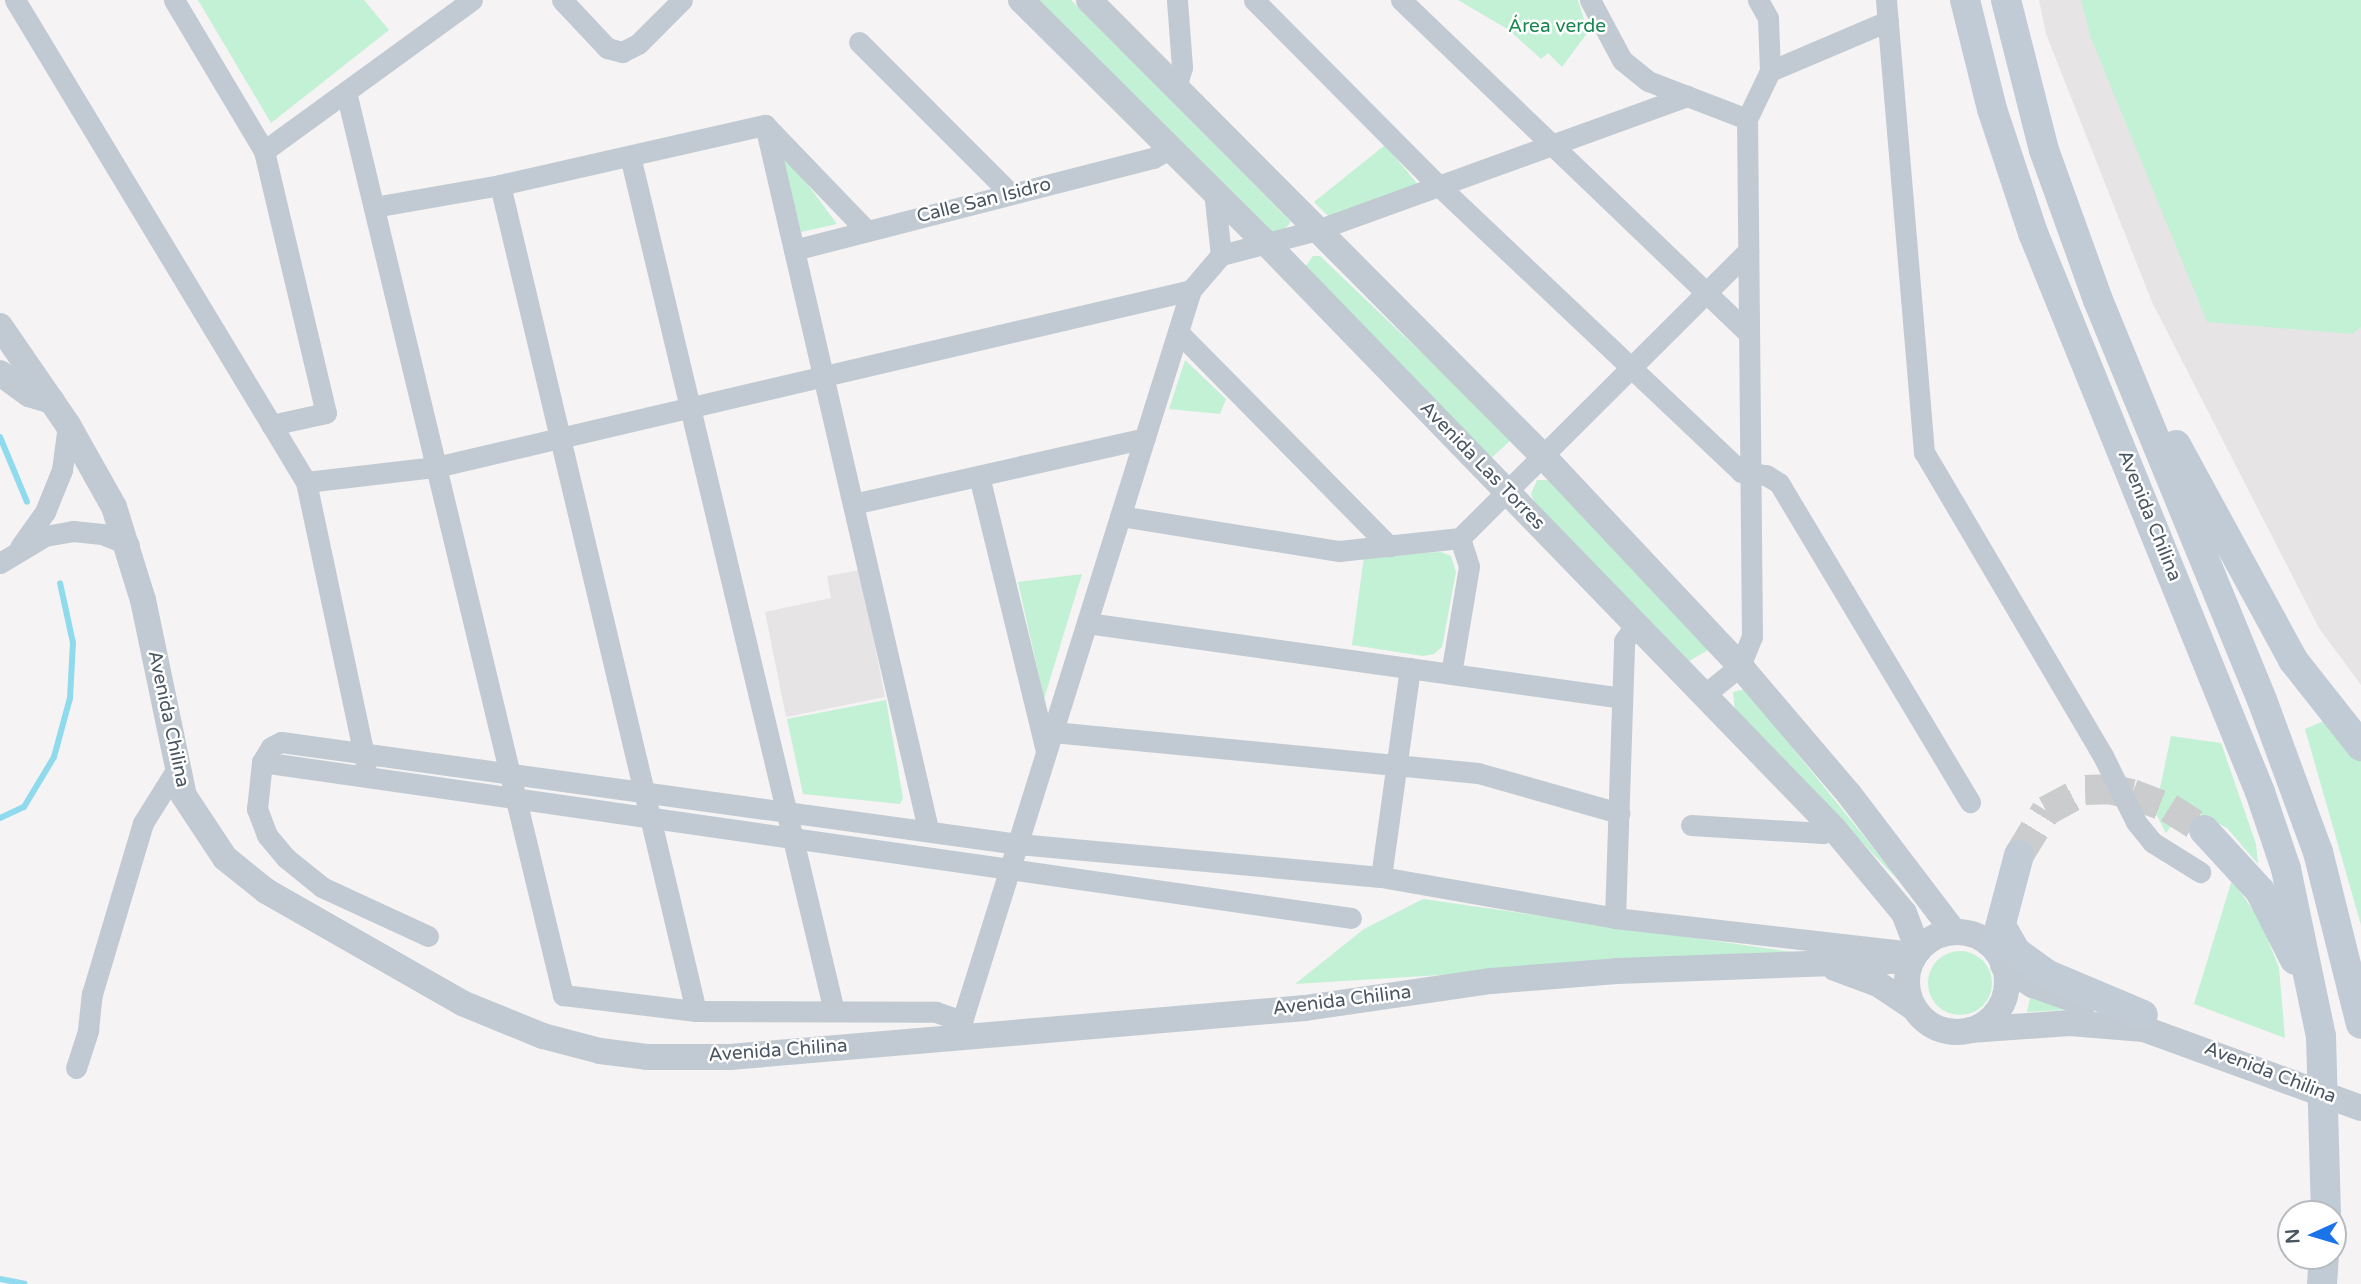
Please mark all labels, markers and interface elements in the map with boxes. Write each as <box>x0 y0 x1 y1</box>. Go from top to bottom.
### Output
park label: Área verde <box>1508 16 1606 38</box>
street label: Calle San Isidro <box>915 173 1053 229</box>
street label: Avenida Las Torres <box>1415 397 1549 535</box>
street label: Avenida Chilina <box>2112 447 2186 585</box>
street label: Avenida Chilina <box>142 648 194 790</box>
street label: Avenida Chilina <box>1271 981 1413 1021</box>
street label: Avenida Chilina <box>708 1035 848 1067</box>
street label: Avenida Chilina <box>2201 1037 2339 1109</box>
north arrow <box>2277 1200 2347 1270</box>
text: N <box>2282 1228 2305 1245</box>

